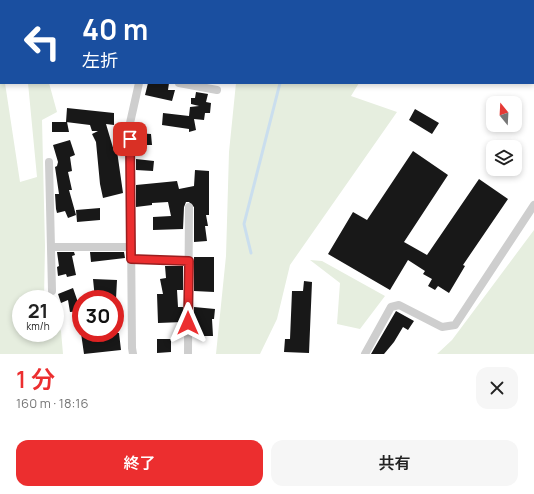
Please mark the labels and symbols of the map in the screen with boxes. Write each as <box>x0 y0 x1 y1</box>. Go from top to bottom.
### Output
north arrow <box>486 96 522 132</box>
pin <box>113 122 147 156</box>
speed limit sign: 30 <box>72 290 124 342</box>
position arrow <box>167 302 209 344</box>

